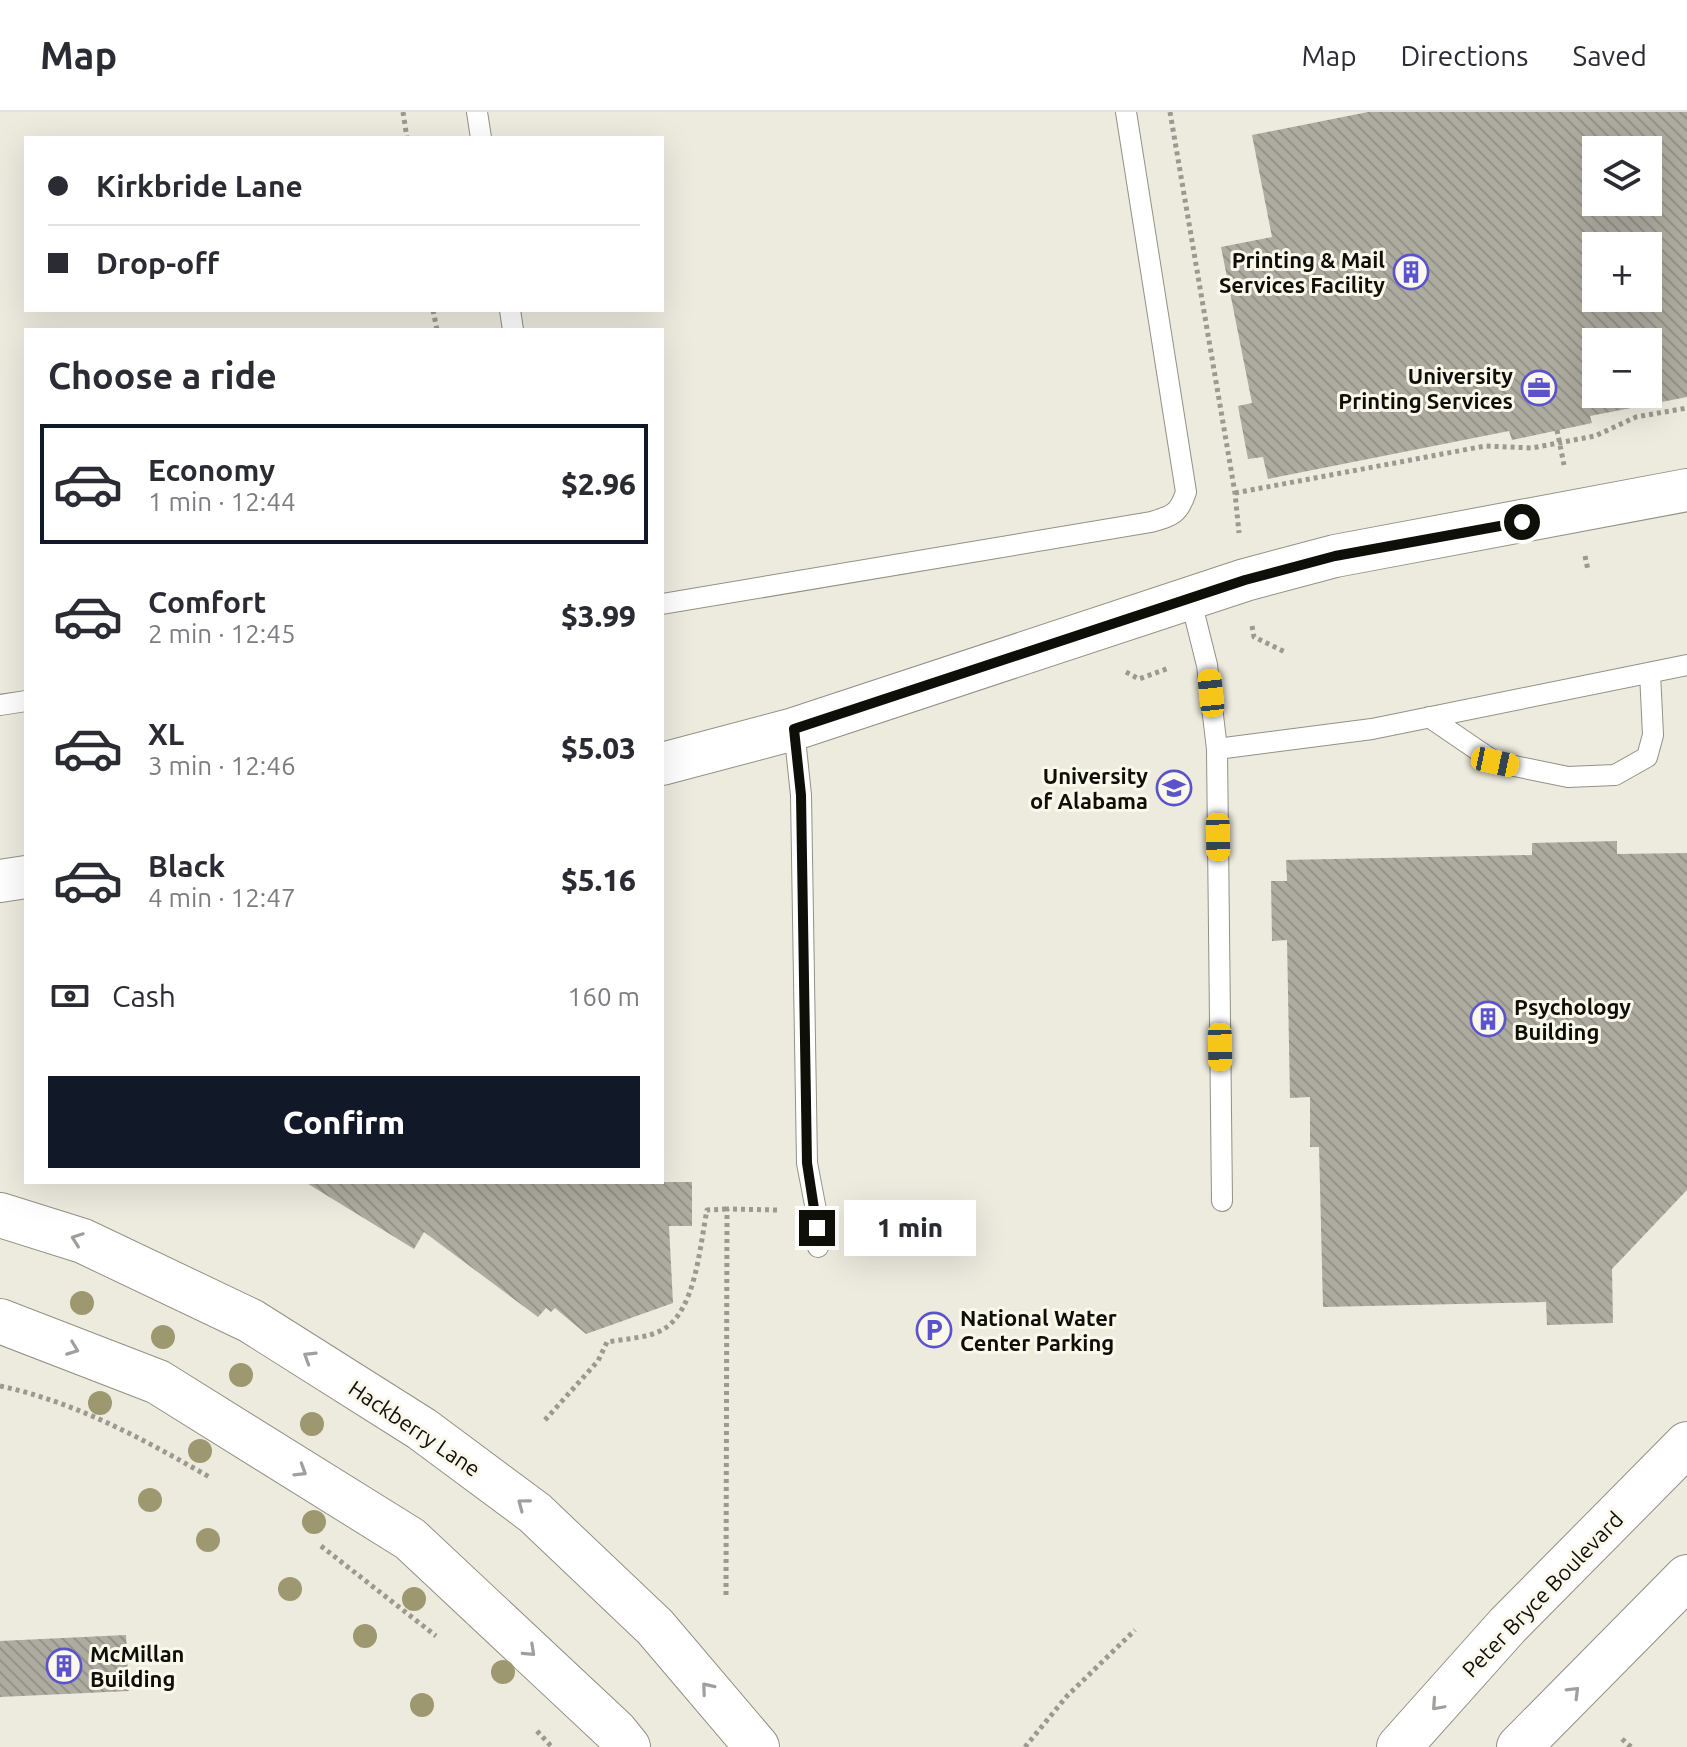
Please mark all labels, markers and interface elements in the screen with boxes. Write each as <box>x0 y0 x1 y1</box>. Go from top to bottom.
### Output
text: Map <box>40 34 117 76</box>
text: Map <box>1301 40 1357 71</box>
text: Directions <box>1401 40 1528 71</box>
text: Saved <box>1572 40 1647 71</box>
map controls <box>1582 136 1662 408</box>
button: layers <box>1582 136 1662 216</box>
text: Kirkbride Lane <box>96 169 303 203</box>
button: + <box>1582 232 1662 312</box>
text: Drop-off <box>96 246 219 280</box>
place label: Printing & Mail Services Facility <box>1219 247 1385 297</box>
building icon: Printing & Mail Services Facility <box>1392 253 1430 291</box>
button: − <box>1582 328 1662 408</box>
text: Choose a ride <box>48 355 277 396</box>
place label: University Printing Services <box>1338 363 1513 413</box>
office icon: University Printing Services <box>1520 369 1558 407</box>
icon: car <box>52 448 124 520</box>
text: Economy <box>148 453 275 487</box>
text: $2.96 <box>561 467 636 501</box>
text: 1 min · 12:44 <box>148 487 296 516</box>
route start <box>1504 504 1540 540</box>
icon: car <box>52 580 124 652</box>
text: Comfort <box>148 585 266 619</box>
text: $3.99 <box>561 599 636 633</box>
text: 2 min · 12:45 <box>148 619 296 648</box>
car <box>1197 668 1225 718</box>
icon: car <box>52 712 124 784</box>
text: XL <box>148 717 184 751</box>
text: $5.03 <box>561 731 636 765</box>
car <box>1469 745 1521 779</box>
text: 3 min · 12:46 <box>148 751 296 780</box>
place label: University of Alabama <box>1030 763 1148 813</box>
school or university icon: University of Alabama <box>1155 769 1193 807</box>
car <box>1206 813 1230 861</box>
icon: car <box>52 844 124 916</box>
text: Black <box>148 849 225 883</box>
text: $5.16 <box>561 863 636 897</box>
text: 4 min · 12:47 <box>148 883 296 912</box>
icon: cash <box>48 974 92 1018</box>
text: Cash <box>112 979 176 1013</box>
text: 160 m <box>568 982 640 1011</box>
place label: Psychology Building <box>1514 994 1631 1044</box>
building icon: Psychology Building <box>1469 1000 1507 1038</box>
car <box>1208 1023 1232 1071</box>
button: Confirm <box>48 1076 640 1168</box>
callout: 1 min <box>845 1200 977 1256</box>
route end <box>799 1210 835 1246</box>
text: 1 min <box>877 1213 943 1242</box>
one-way arrow <box>71 1233 85 1249</box>
place label: National Water Center Parking <box>960 1305 1117 1355</box>
parking icon: National Water Center Parking <box>915 1311 953 1349</box>
one-way arrow <box>65 1339 79 1356</box>
one-way arrow <box>303 1352 317 1367</box>
street label: Hackberry Lane <box>345 1375 485 1481</box>
one-way arrow <box>292 1462 307 1477</box>
one-way arrow <box>517 1500 532 1514</box>
street label: Peter Bryce Boulevard <box>1457 1506 1627 1682</box>
place label: McMillan Building <box>90 1641 185 1691</box>
one-way arrow <box>521 1641 535 1656</box>
building icon: McMillan Building <box>45 1647 83 1685</box>
one-way arrow <box>702 1682 716 1697</box>
one-way arrow <box>1565 1687 1579 1701</box>
one-way arrow <box>1432 1696 1446 1711</box>

